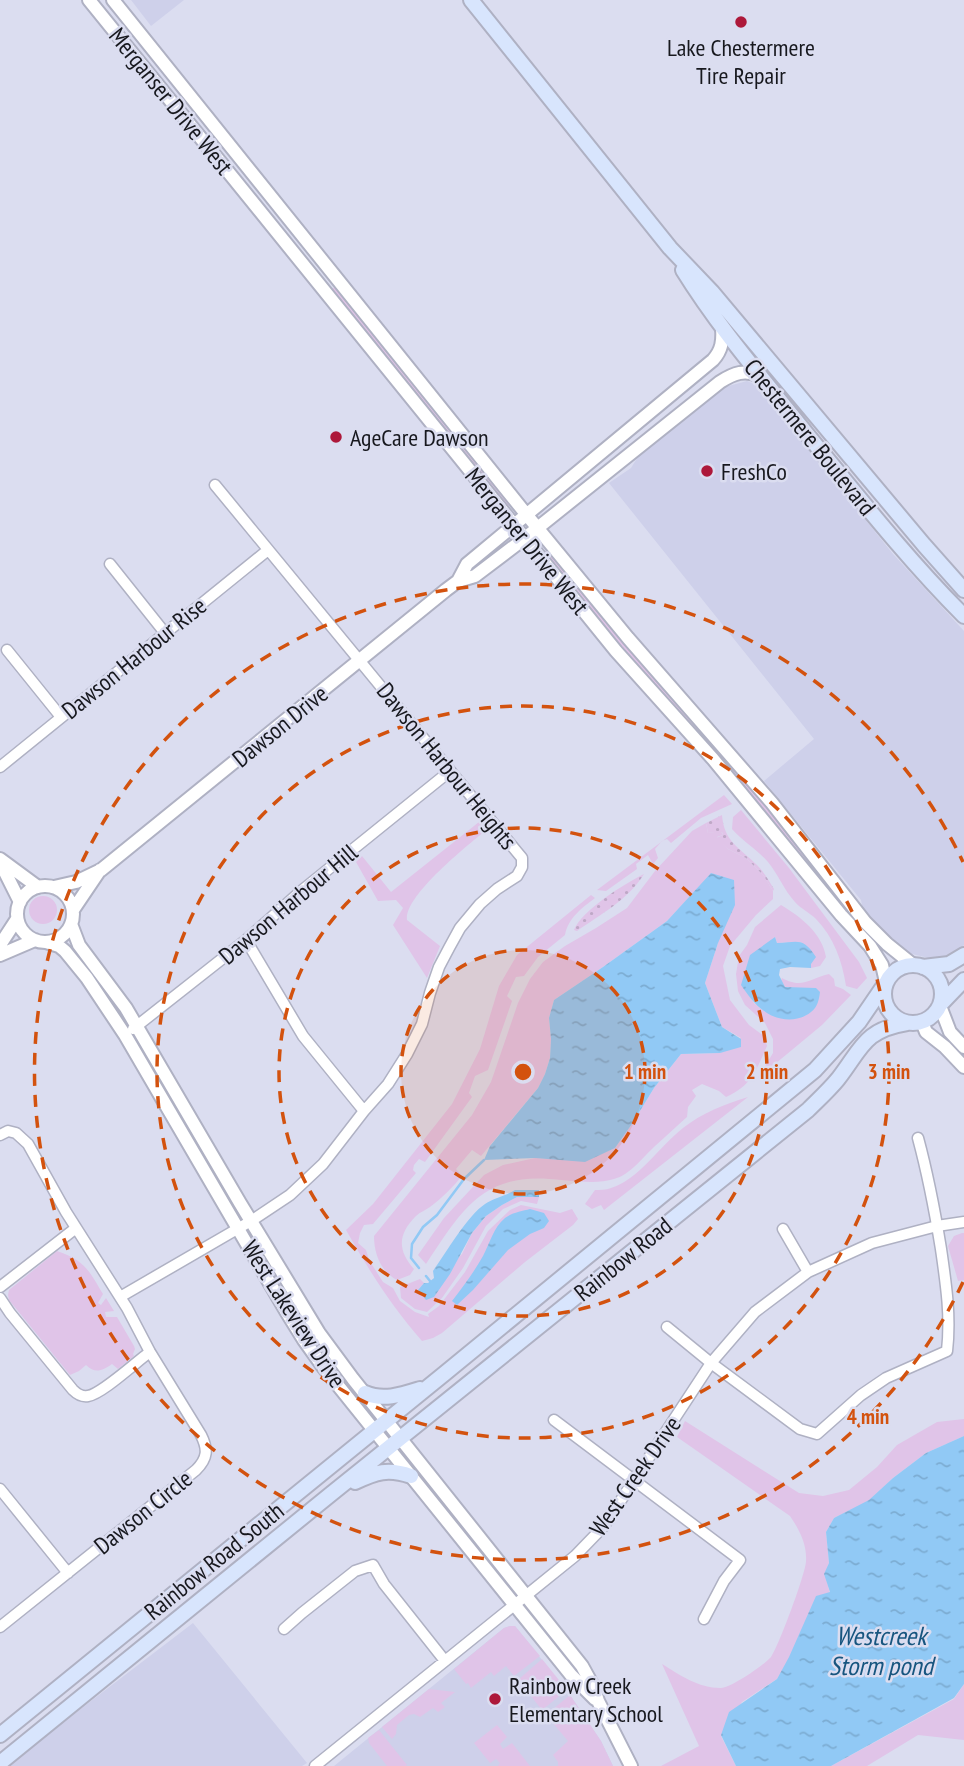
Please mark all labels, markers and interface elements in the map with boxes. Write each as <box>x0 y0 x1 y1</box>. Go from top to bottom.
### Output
marker: Lake Chestermere Tire Repair <box>733 14 749 30</box>
street label: Merganser Drive West <box>102 21 240 181</box>
place label: Lake Chestermere Tire Repair <box>667 32 815 91</box>
street label: Chestermere Boulevard <box>737 352 883 522</box>
place label: AgeCare Dawson <box>350 422 489 453</box>
marker: AgeCare Dawson <box>328 429 344 445</box>
place label: FreshCo <box>721 456 787 487</box>
street label: Merganser Drive West <box>458 461 596 621</box>
marker: FreshCo <box>699 463 715 479</box>
street label: Dawson Harbour Rise <box>55 590 213 726</box>
street label: Dawson Harbour Heights <box>370 676 524 856</box>
street label: Dawson Drive <box>226 678 334 774</box>
street label: Dawson Harbour Hill <box>212 837 364 971</box>
text: 1 min <box>624 1058 666 1085</box>
text: 2 min <box>746 1058 788 1085</box>
text: 3 min <box>868 1058 910 1085</box>
centre of rings <box>511 1060 535 1084</box>
street label: Rainbow Road <box>568 1210 678 1308</box>
street label: West Lakeview Drive <box>235 1235 353 1393</box>
text: 4 min <box>847 1403 889 1430</box>
street label: West Creek Drive <box>582 1410 688 1542</box>
street label: Dawson Circle <box>88 1463 198 1561</box>
street label: Rainbow Road South <box>138 1495 290 1627</box>
water label: Westcreek Storm pond <box>829 1619 937 1682</box>
place label: Rainbow Creek Elementary School <box>509 1670 663 1729</box>
marker: Rainbow Creek Elementary School <box>487 1691 503 1707</box>

